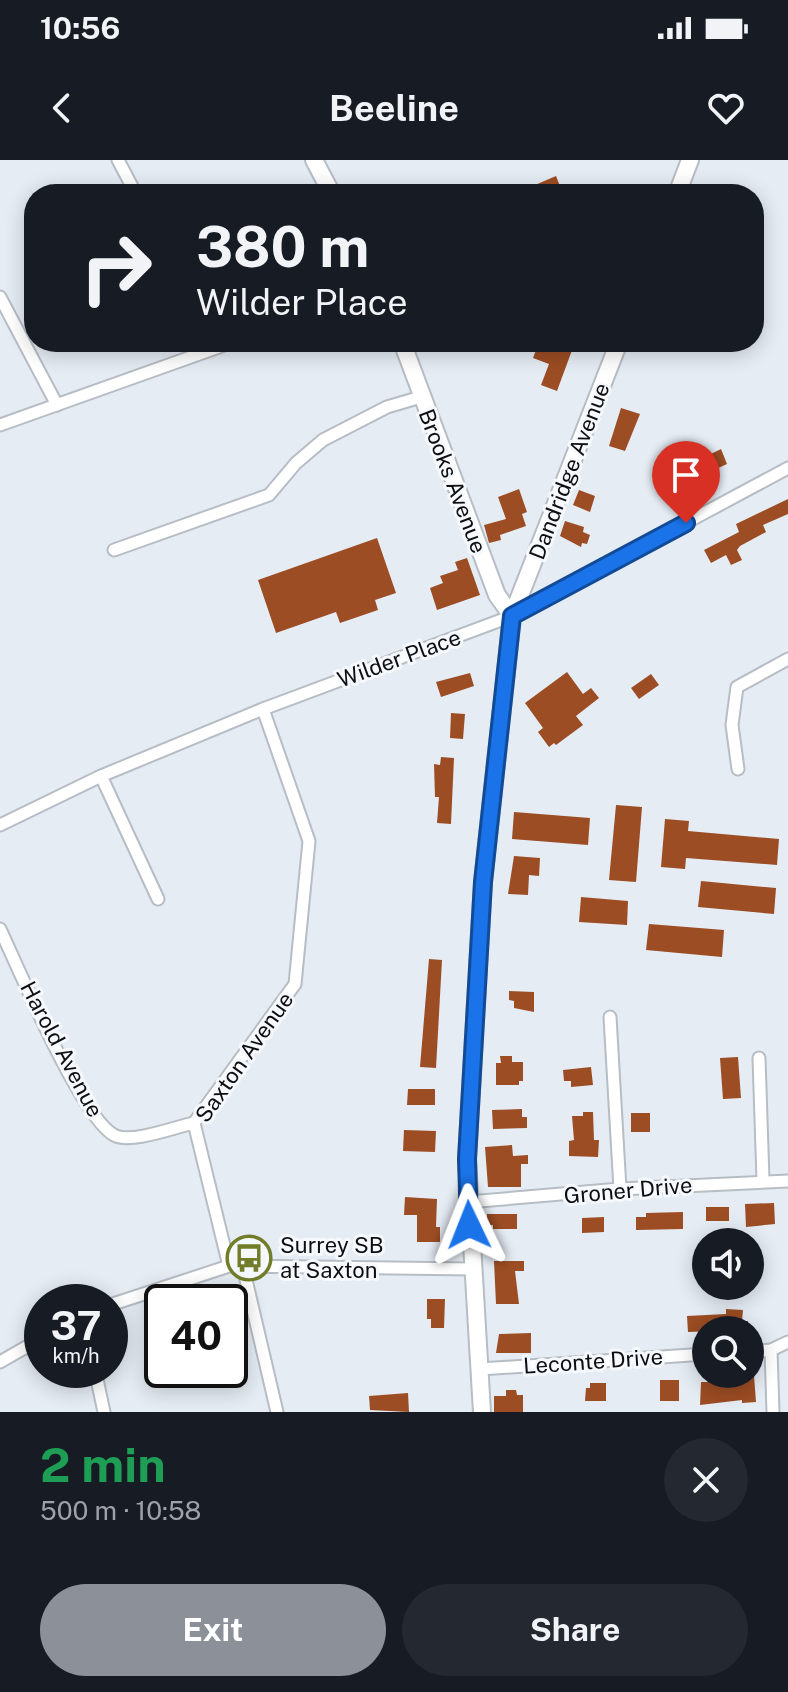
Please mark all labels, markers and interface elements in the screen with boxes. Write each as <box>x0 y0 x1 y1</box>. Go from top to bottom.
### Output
text: 10:56 <box>40 10 120 46</box>
icon: back <box>40 86 84 130</box>
icon: heart <box>704 86 748 130</box>
text: Beeline <box>329 87 459 129</box>
text: 380 m <box>196 214 369 280</box>
icon: right <box>64 216 168 320</box>
text: Wilder Place <box>196 281 408 323</box>
street label: Dandridge Avenue <box>523 379 615 563</box>
street label: Brooks Avenue <box>414 405 492 557</box>
pin <box>652 441 720 523</box>
icon: arrive <box>664 453 708 497</box>
street label: Wilder Place <box>334 624 464 692</box>
street label: Harold Avenue <box>15 977 109 1121</box>
street label: Saxton Avenue <box>190 987 298 1127</box>
street label: Groner Drive <box>563 1171 693 1209</box>
position arrow <box>427 1183 511 1267</box>
map controls <box>692 1228 764 1388</box>
button: sound <box>692 1228 764 1300</box>
place label: Surrey SB at Saxton <box>280 1232 383 1283</box>
bus stop icon: Surrey SB at Saxton <box>225 1234 273 1282</box>
speed limit sign: 40 <box>144 1284 248 1388</box>
text: 37 <box>51 1302 101 1349</box>
button: search <box>692 1316 764 1388</box>
street label: Leconte Drive <box>522 1343 664 1379</box>
text: km/h <box>52 1344 100 1368</box>
text: 2 min <box>40 1436 166 1493</box>
button: close <box>664 1438 748 1522</box>
text: 500 m · 10:58 <box>40 1495 201 1526</box>
button: Exit <box>40 1584 386 1676</box>
button: Share <box>402 1584 748 1676</box>

